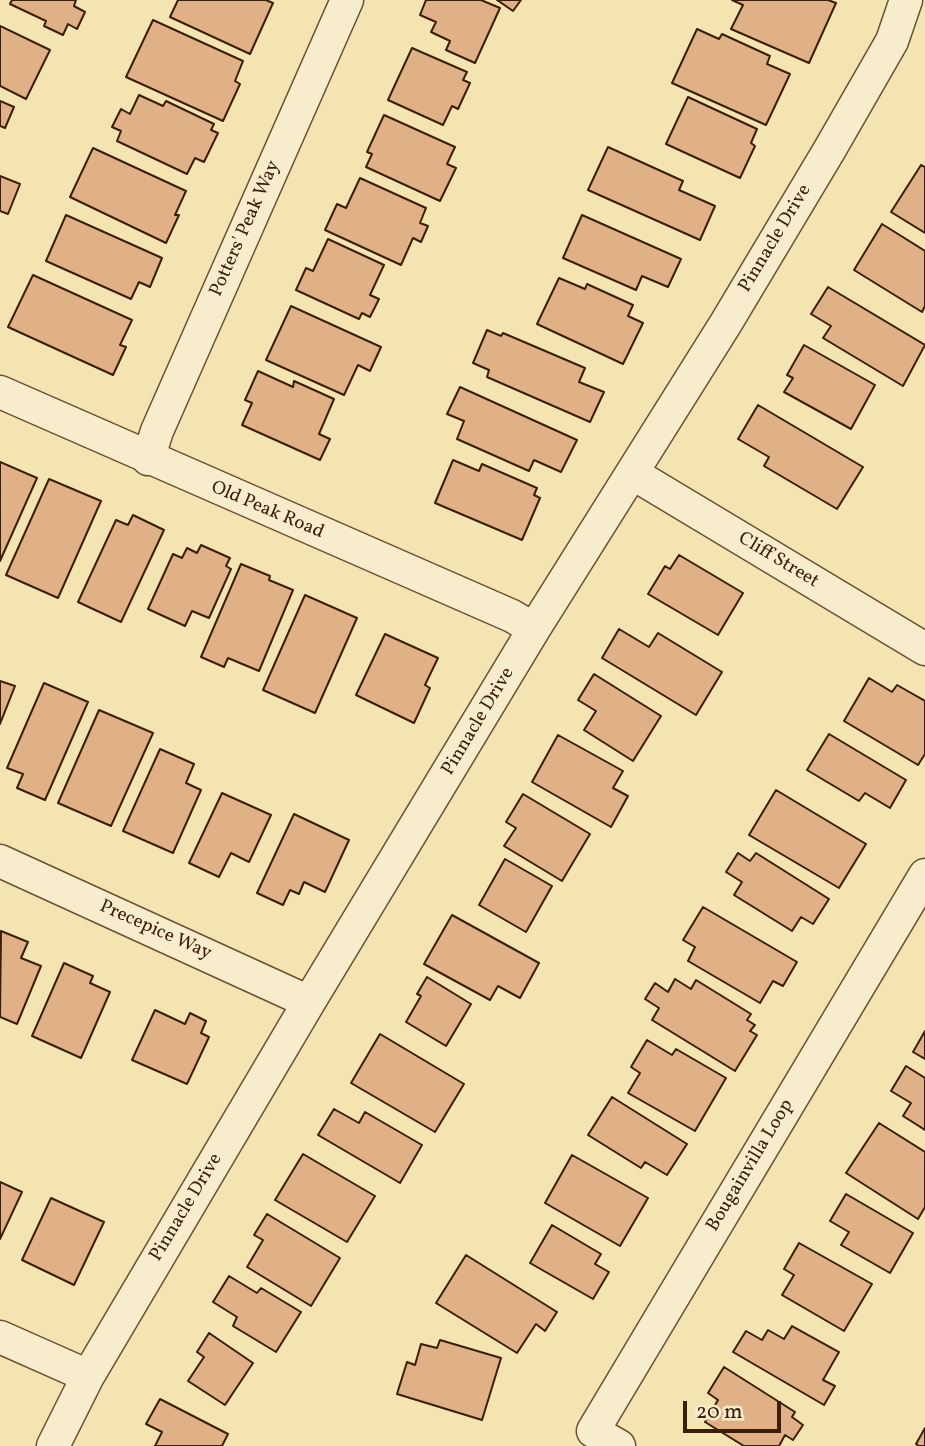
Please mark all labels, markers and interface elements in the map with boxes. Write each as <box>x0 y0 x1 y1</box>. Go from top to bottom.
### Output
street label: Potters' Peak Way <box>206 158 286 300</box>
street label: Pinnacle Drive <box>735 181 817 297</box>
street label: Old Peak Road <box>207 477 327 545</box>
street label: Cliff Street <box>734 528 822 594</box>
street label: Pinnacle Drive <box>438 664 520 780</box>
street label: Precepice Way <box>95 896 215 966</box>
street label: Bougainvilla Loop <box>703 1096 799 1236</box>
street label: Pinnacle Drive <box>146 1150 228 1266</box>
scale bar <box>687 1386 785 1430</box>
text: 20 m <box>696 1398 742 1427</box>

